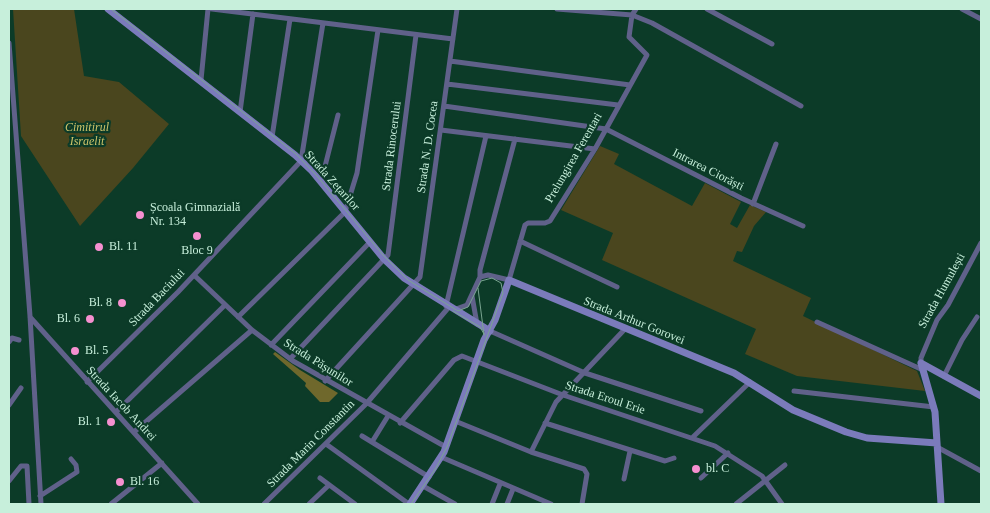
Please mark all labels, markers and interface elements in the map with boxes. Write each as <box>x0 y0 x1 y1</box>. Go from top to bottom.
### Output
street label: Strada Rinocerului <box>379 100 405 192</box>
street label: Strada N. D. Cocea <box>414 100 442 194</box>
street label: Prelungirea Ferentari <box>542 110 606 206</box>
park label: Cimitirul Israelit <box>65 121 109 149</box>
street label: Intrarea Ciorăști <box>670 146 746 194</box>
street label: Strada Zețarilor <box>301 148 363 214</box>
place label: Școala Gimnazială Nr. 134 <box>150 201 240 229</box>
marker: Școala Gimnazială Nr. 134 <box>134 209 146 221</box>
marker: Bloc 9 <box>191 230 203 242</box>
place label: Bl. 11 <box>109 240 138 254</box>
marker: Bl. 11 <box>93 241 105 253</box>
place label: Bloc 9 <box>181 244 213 258</box>
street label: Strada Humulești <box>915 251 969 331</box>
street label: Strada Baciului <box>126 266 188 330</box>
street label: Strada Arthur Gorovei <box>581 294 687 348</box>
place label: Bl. 8 <box>89 296 112 310</box>
marker: Bl. 8 <box>116 297 128 309</box>
place label: Bl. 6 <box>57 312 80 326</box>
marker: Bl. 6 <box>84 313 96 325</box>
street label: Strada Pășunilor <box>281 336 355 390</box>
place label: Bl. 5 <box>85 344 108 358</box>
marker: Bl. 5 <box>69 345 81 357</box>
street label: Strada Iacob Andrei <box>83 364 159 444</box>
street label: Strada Eroul Erie <box>563 378 647 418</box>
street label: Strada Marin Constantin <box>264 397 358 491</box>
place label: Bl. 1 <box>78 415 101 429</box>
marker: Bl. 1 <box>105 416 117 428</box>
place label: bl. C <box>706 462 729 476</box>
marker: bl. C <box>690 463 702 475</box>
place label: Bl. 16 <box>130 475 159 489</box>
marker: Bl. 16 <box>114 476 126 488</box>

